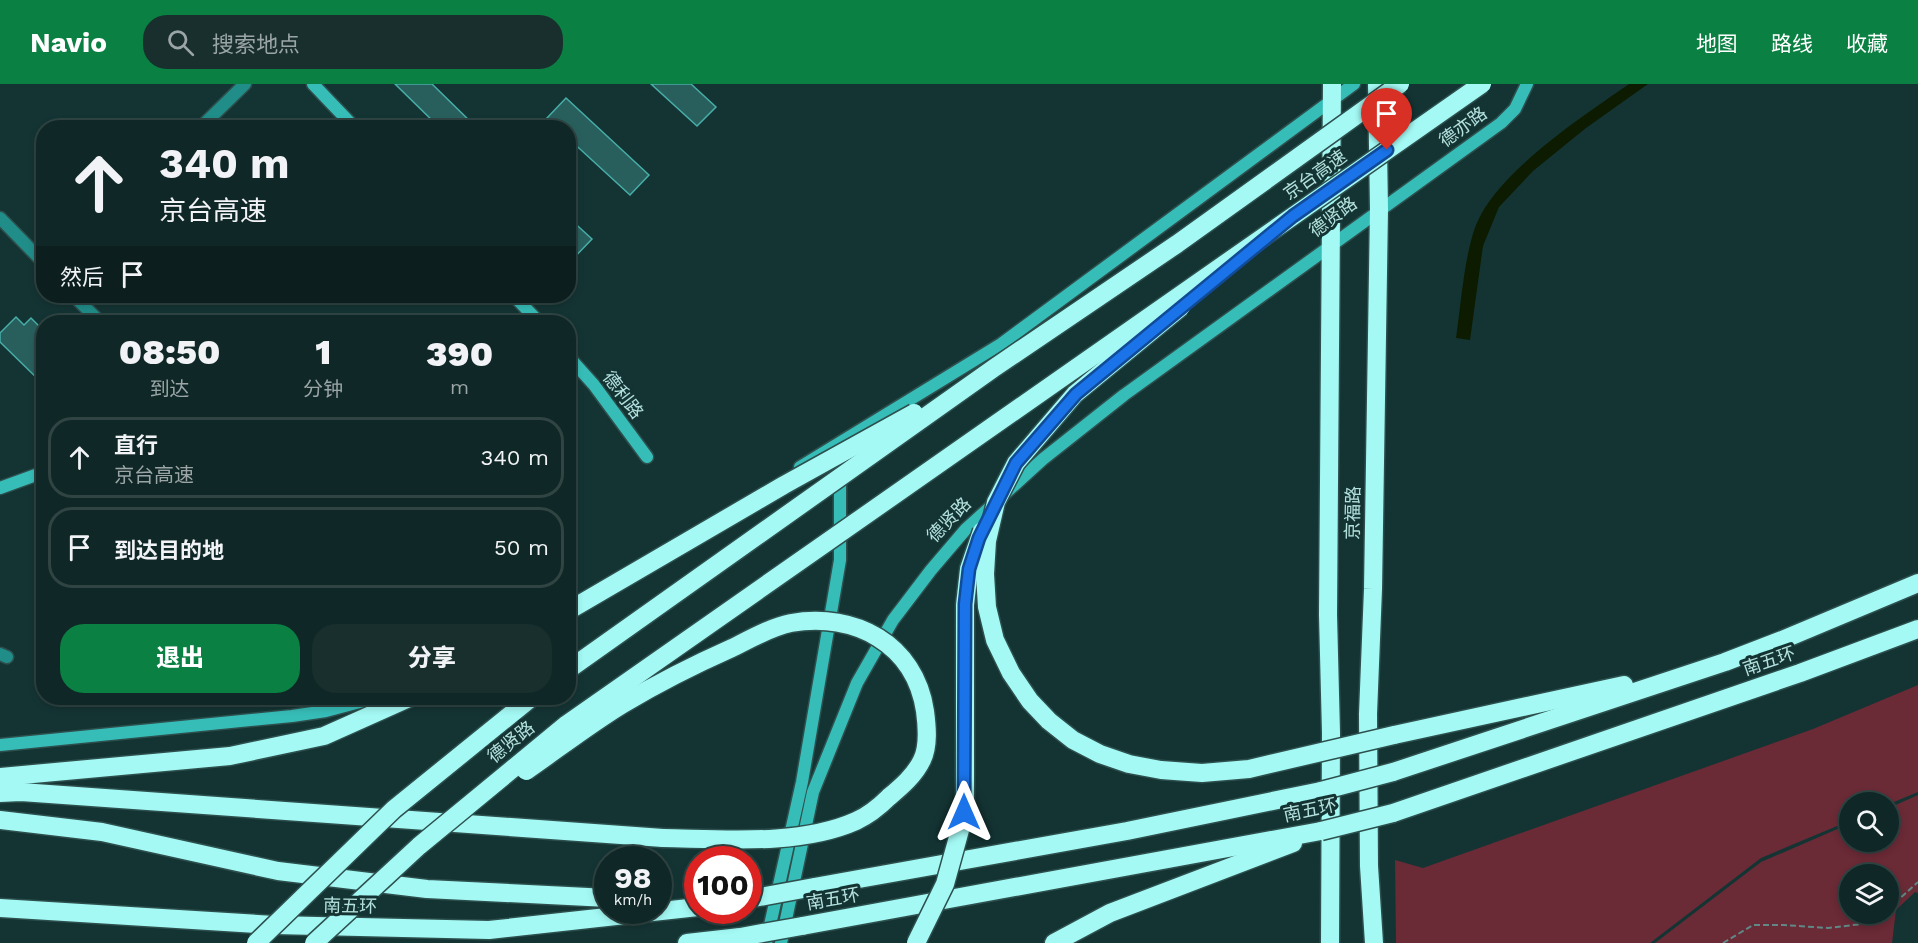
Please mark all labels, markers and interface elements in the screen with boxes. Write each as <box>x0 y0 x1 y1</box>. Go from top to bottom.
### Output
search box <box>143 15 563 69</box>
text: Navio <box>30 26 107 59</box>
icon: search <box>164 26 197 59</box>
text: 地图 <box>1696 31 1738 56</box>
text: 路线 <box>1771 31 1813 56</box>
text: 收藏 <box>1846 31 1888 56</box>
text: 搜索地点 <box>212 32 300 57</box>
pin <box>1361 88 1412 150</box>
icon: arrive <box>1370 97 1403 130</box>
street label: 德亦路 <box>1435 102 1491 151</box>
text: 340 m <box>159 139 290 188</box>
icon: ahead <box>60 144 138 222</box>
street label: 京台高速 <box>1279 145 1350 204</box>
street label: 德贤路 <box>1305 192 1361 241</box>
text: 京台高速 <box>159 195 267 227</box>
icon: arrive <box>116 258 149 291</box>
text: 然后 <box>60 265 104 290</box>
text: 08:50 <box>119 331 220 373</box>
text: 1 <box>315 331 331 373</box>
text: 390 <box>426 333 493 375</box>
street label: 德利路 <box>599 367 648 423</box>
text: m <box>450 375 469 399</box>
text: 到达 <box>150 377 190 401</box>
text: 分钟 <box>303 377 343 401</box>
text: 直行 <box>114 433 158 458</box>
icon: ahead <box>63 441 96 474</box>
text: 340 m <box>481 445 549 470</box>
text: 京台高速 <box>114 463 194 487</box>
street label: 京福路 <box>1342 486 1363 540</box>
street label: 德贤路 <box>922 493 975 546</box>
icon: arrive <box>63 531 96 564</box>
text: 50 m <box>494 535 549 560</box>
text: 到达目的地 <box>114 538 224 563</box>
button: 退出 <box>60 624 300 693</box>
button: 分享 <box>312 624 552 693</box>
street label: 南五环 <box>1740 642 1798 679</box>
street label: 德贤路 <box>483 716 538 767</box>
position arrow <box>932 780 996 844</box>
map controls <box>1839 792 1899 924</box>
button: search <box>1839 792 1899 852</box>
street label: 南五环 <box>1281 794 1338 825</box>
speed limit sign: 100 <box>684 846 762 924</box>
text: 98 <box>614 860 652 895</box>
button: layers <box>1839 864 1899 924</box>
street label: 南五环 <box>805 883 861 914</box>
text: km/h <box>614 891 652 909</box>
street label: 南五环 <box>323 895 377 916</box>

